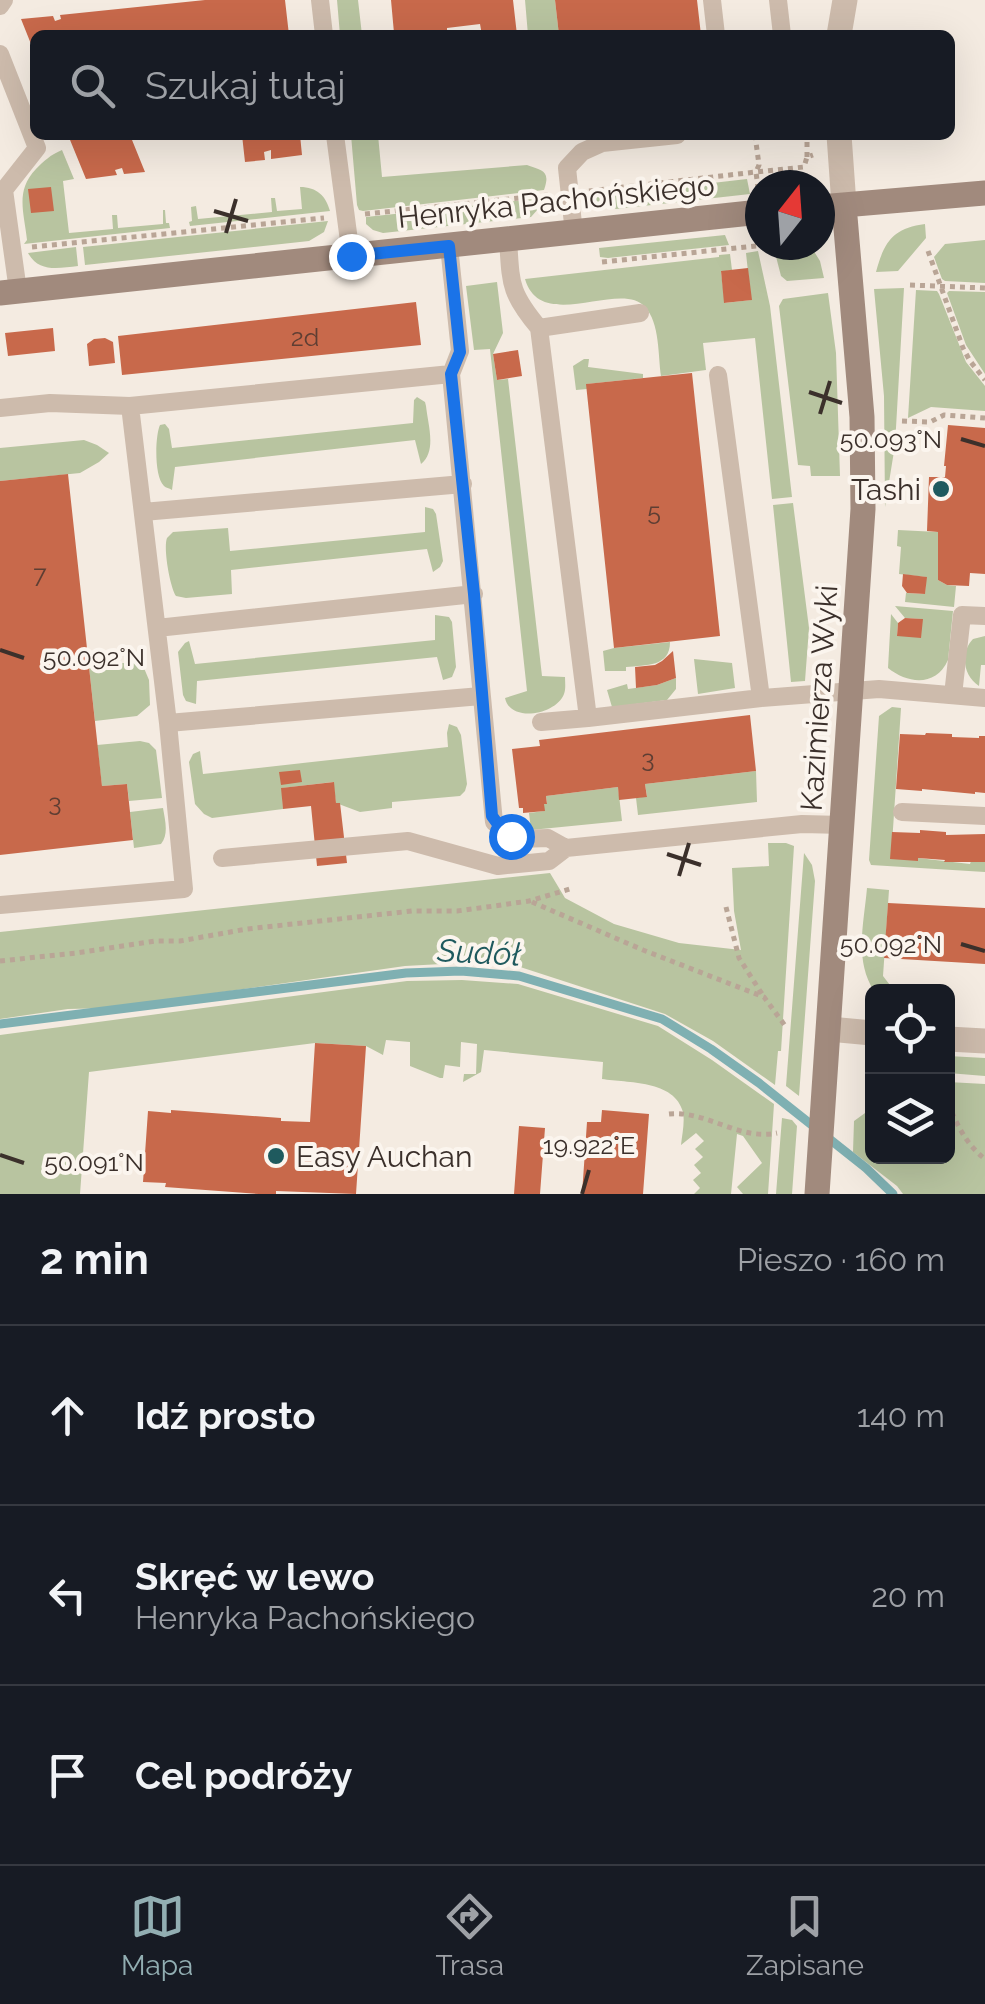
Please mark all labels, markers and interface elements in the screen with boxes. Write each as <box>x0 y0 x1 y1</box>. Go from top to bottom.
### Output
search box <box>30 30 955 140</box>
icon: search <box>65 58 120 113</box>
text: Szukaj tutaj <box>145 63 346 108</box>
street label: Henryka Pachońskiego <box>396 167 716 235</box>
north arrow <box>745 170 835 260</box>
route end <box>329 234 375 280</box>
house number: 2d <box>291 322 319 352</box>
text: 50.093°N <box>840 424 942 454</box>
place label: Tashi <box>851 472 921 507</box>
marker: Tashi <box>930 478 952 500</box>
house number: 5 <box>647 496 661 526</box>
house number: 7 <box>33 559 47 589</box>
street label: Kazimierza Wyki <box>794 584 844 812</box>
text: 50.092°N <box>43 642 145 672</box>
house number: 3 <box>641 743 655 773</box>
house number: 3 <box>48 787 62 817</box>
route start <box>489 814 535 860</box>
text: 50.092°N <box>840 929 942 959</box>
water label: Sudół <box>435 931 523 973</box>
map controls <box>865 984 955 1164</box>
button: locate <box>865 984 955 1074</box>
button: layers <box>865 1074 955 1164</box>
text: 19.922°E <box>543 1130 635 1160</box>
place label: Easy Auchan <box>296 1139 472 1174</box>
marker: Easy Auchan <box>265 1145 287 1167</box>
text: 50.091°N <box>44 1147 144 1177</box>
text: 2 min <box>40 1235 149 1284</box>
text: Pieszo · 160 m <box>737 1241 945 1278</box>
icon: ahead <box>40 1388 95 1443</box>
text: Idź prosto <box>135 1393 316 1438</box>
text: 140 m <box>857 1397 945 1434</box>
text: Skręć w lewo <box>135 1554 375 1599</box>
icon: left <box>40 1568 95 1623</box>
text: 20 m <box>871 1577 945 1614</box>
text: Henryka Pachońskiego <box>135 1599 475 1636</box>
icon: arrive <box>40 1748 95 1803</box>
text: Cel podróży <box>135 1753 352 1798</box>
tab: Mapa <box>121 1889 193 1982</box>
tab: Trasa <box>436 1889 504 1982</box>
tab: Zapisane <box>746 1889 864 1982</box>

